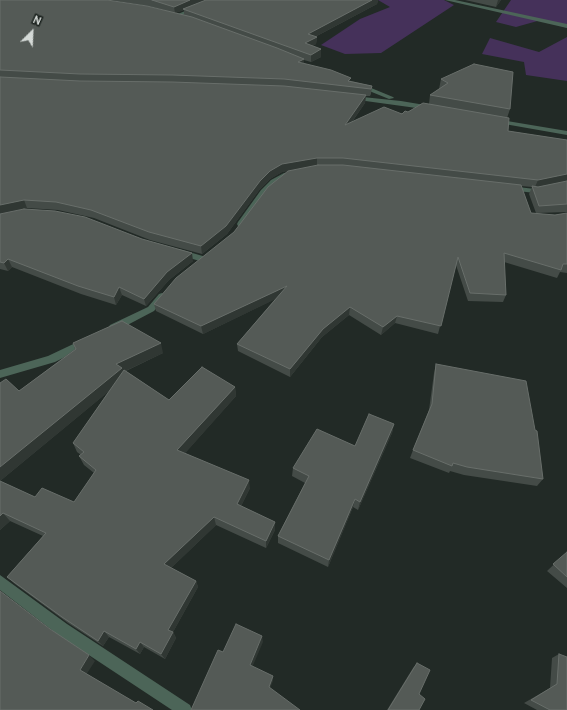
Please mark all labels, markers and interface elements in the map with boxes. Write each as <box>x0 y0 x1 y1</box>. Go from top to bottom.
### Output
north arrow <box>12 12 52 52</box>
text: N <box>30 13 43 29</box>

